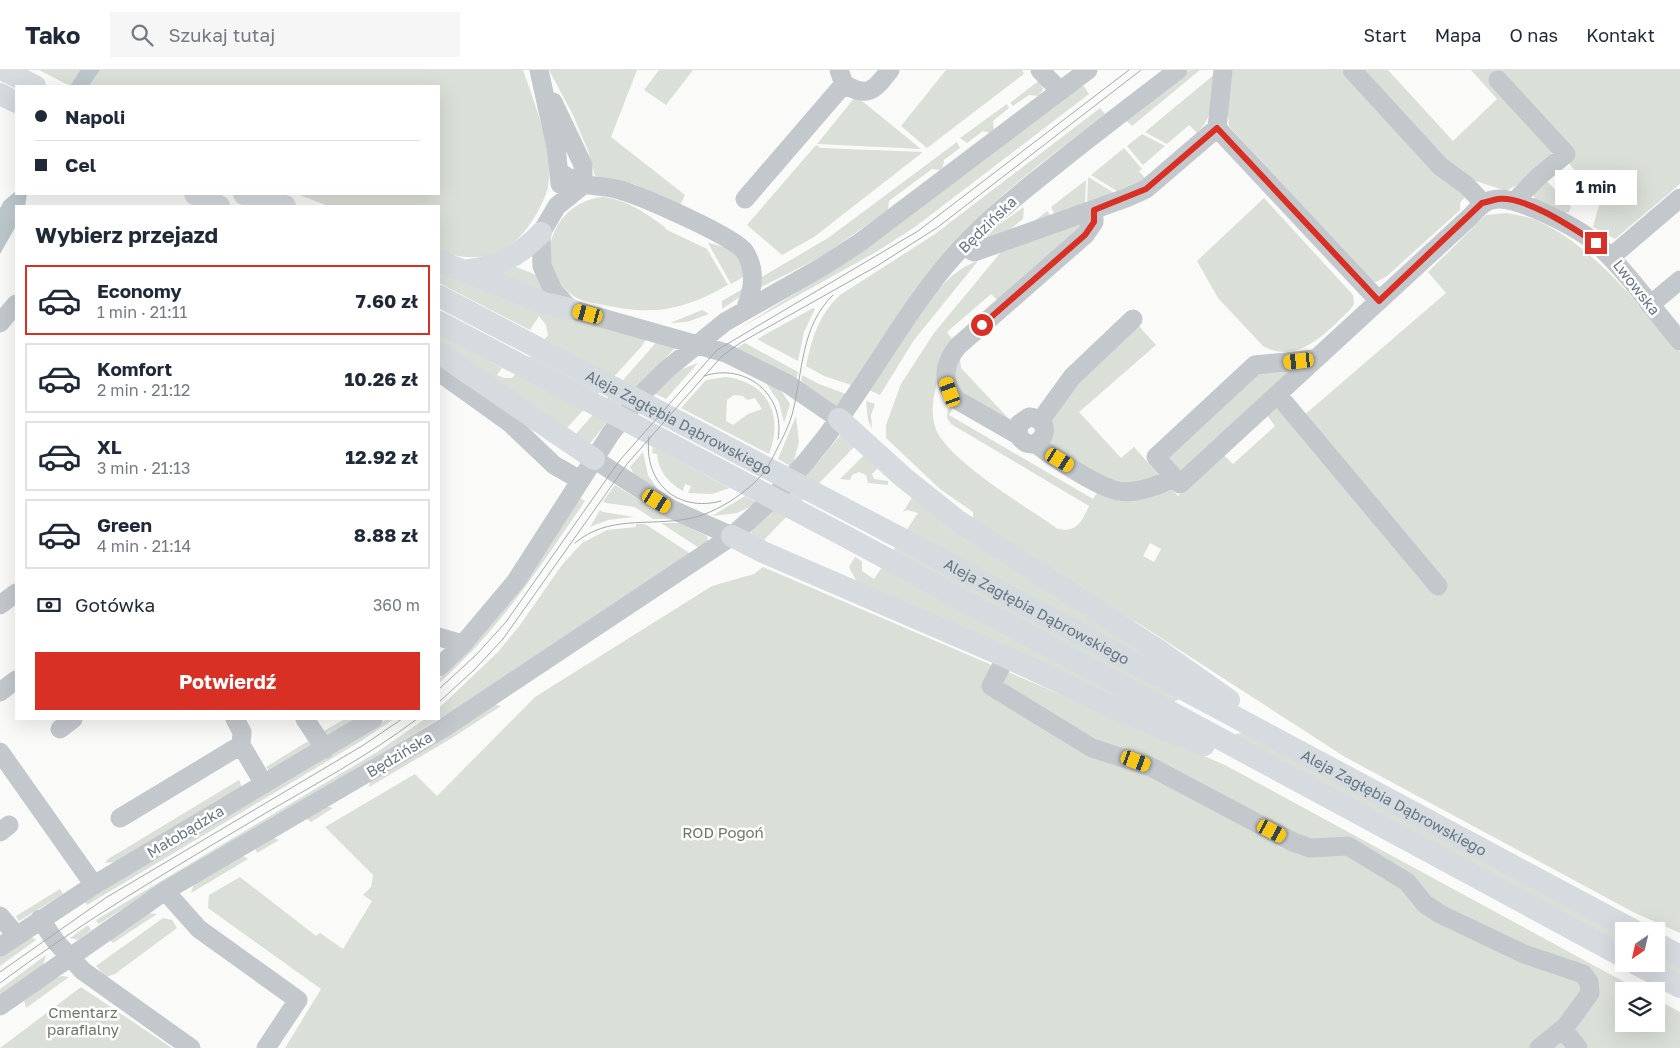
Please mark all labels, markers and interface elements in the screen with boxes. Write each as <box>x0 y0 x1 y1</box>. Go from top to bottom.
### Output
search box <box>110 12 460 57</box>
text: Tako <box>25 20 80 49</box>
icon: search <box>128 21 156 49</box>
text: Szukaj tutaj <box>168 23 275 46</box>
text: Start <box>1364 24 1407 46</box>
text: Mapa <box>1435 24 1482 46</box>
text: O nas <box>1510 24 1558 46</box>
text: Kontakt <box>1586 24 1655 46</box>
text: Napoli <box>65 105 125 128</box>
text: Cel <box>65 153 96 176</box>
callout: 1 min <box>1555 170 1637 206</box>
text: 1 min <box>1576 177 1616 197</box>
street label: Będzińska <box>954 192 1020 256</box>
text: Wybierz przejazd <box>35 221 218 248</box>
route end <box>1585 232 1607 254</box>
street label: Lwowska <box>1610 256 1664 318</box>
icon: car <box>37 278 82 323</box>
text: Economy <box>97 279 182 302</box>
text: 7.60 zł <box>356 289 418 312</box>
text: 1 min · 21:11 <box>97 302 187 322</box>
car <box>571 303 604 325</box>
route start <box>971 314 993 336</box>
car <box>1283 352 1314 370</box>
icon: car <box>37 356 82 401</box>
text: Komfort <box>97 357 172 380</box>
street label: Aleja Zagłębia Dąbrowskiego <box>583 366 775 478</box>
text: 10.26 zł <box>345 367 418 390</box>
car <box>937 375 962 409</box>
text: 2 min · 21:12 <box>97 380 190 400</box>
icon: car <box>37 434 82 479</box>
text: XL <box>97 435 122 458</box>
text: 12.92 zł <box>345 445 418 468</box>
car <box>1043 446 1076 474</box>
text: 3 min · 21:13 <box>97 458 190 478</box>
car <box>640 487 673 515</box>
icon: car <box>37 512 82 557</box>
text: Green <box>97 513 152 536</box>
text: 8.88 zł <box>354 523 418 546</box>
text: 4 min · 21:14 <box>97 536 191 556</box>
street label: Aleja Zagłębia Dąbrowskiego <box>941 554 1133 668</box>
icon: cash <box>35 591 63 619</box>
text: Gotówka <box>75 593 155 616</box>
text: 360 m <box>373 595 420 615</box>
button: Potwierdź <box>35 652 420 710</box>
street label: Będzińska <box>363 727 435 781</box>
street label: Aleja Zagłębia Dąbrowskiego <box>1298 745 1490 859</box>
car <box>1119 749 1152 773</box>
street label: Małobądzka <box>143 801 227 861</box>
car <box>1255 817 1288 845</box>
park label: ROD Pogoń <box>682 823 764 841</box>
north arrow <box>1615 922 1665 972</box>
map controls <box>1615 922 1665 1032</box>
button: layers <box>1615 982 1665 1032</box>
park label: Cmentarz parafialny <box>47 1003 120 1038</box>

